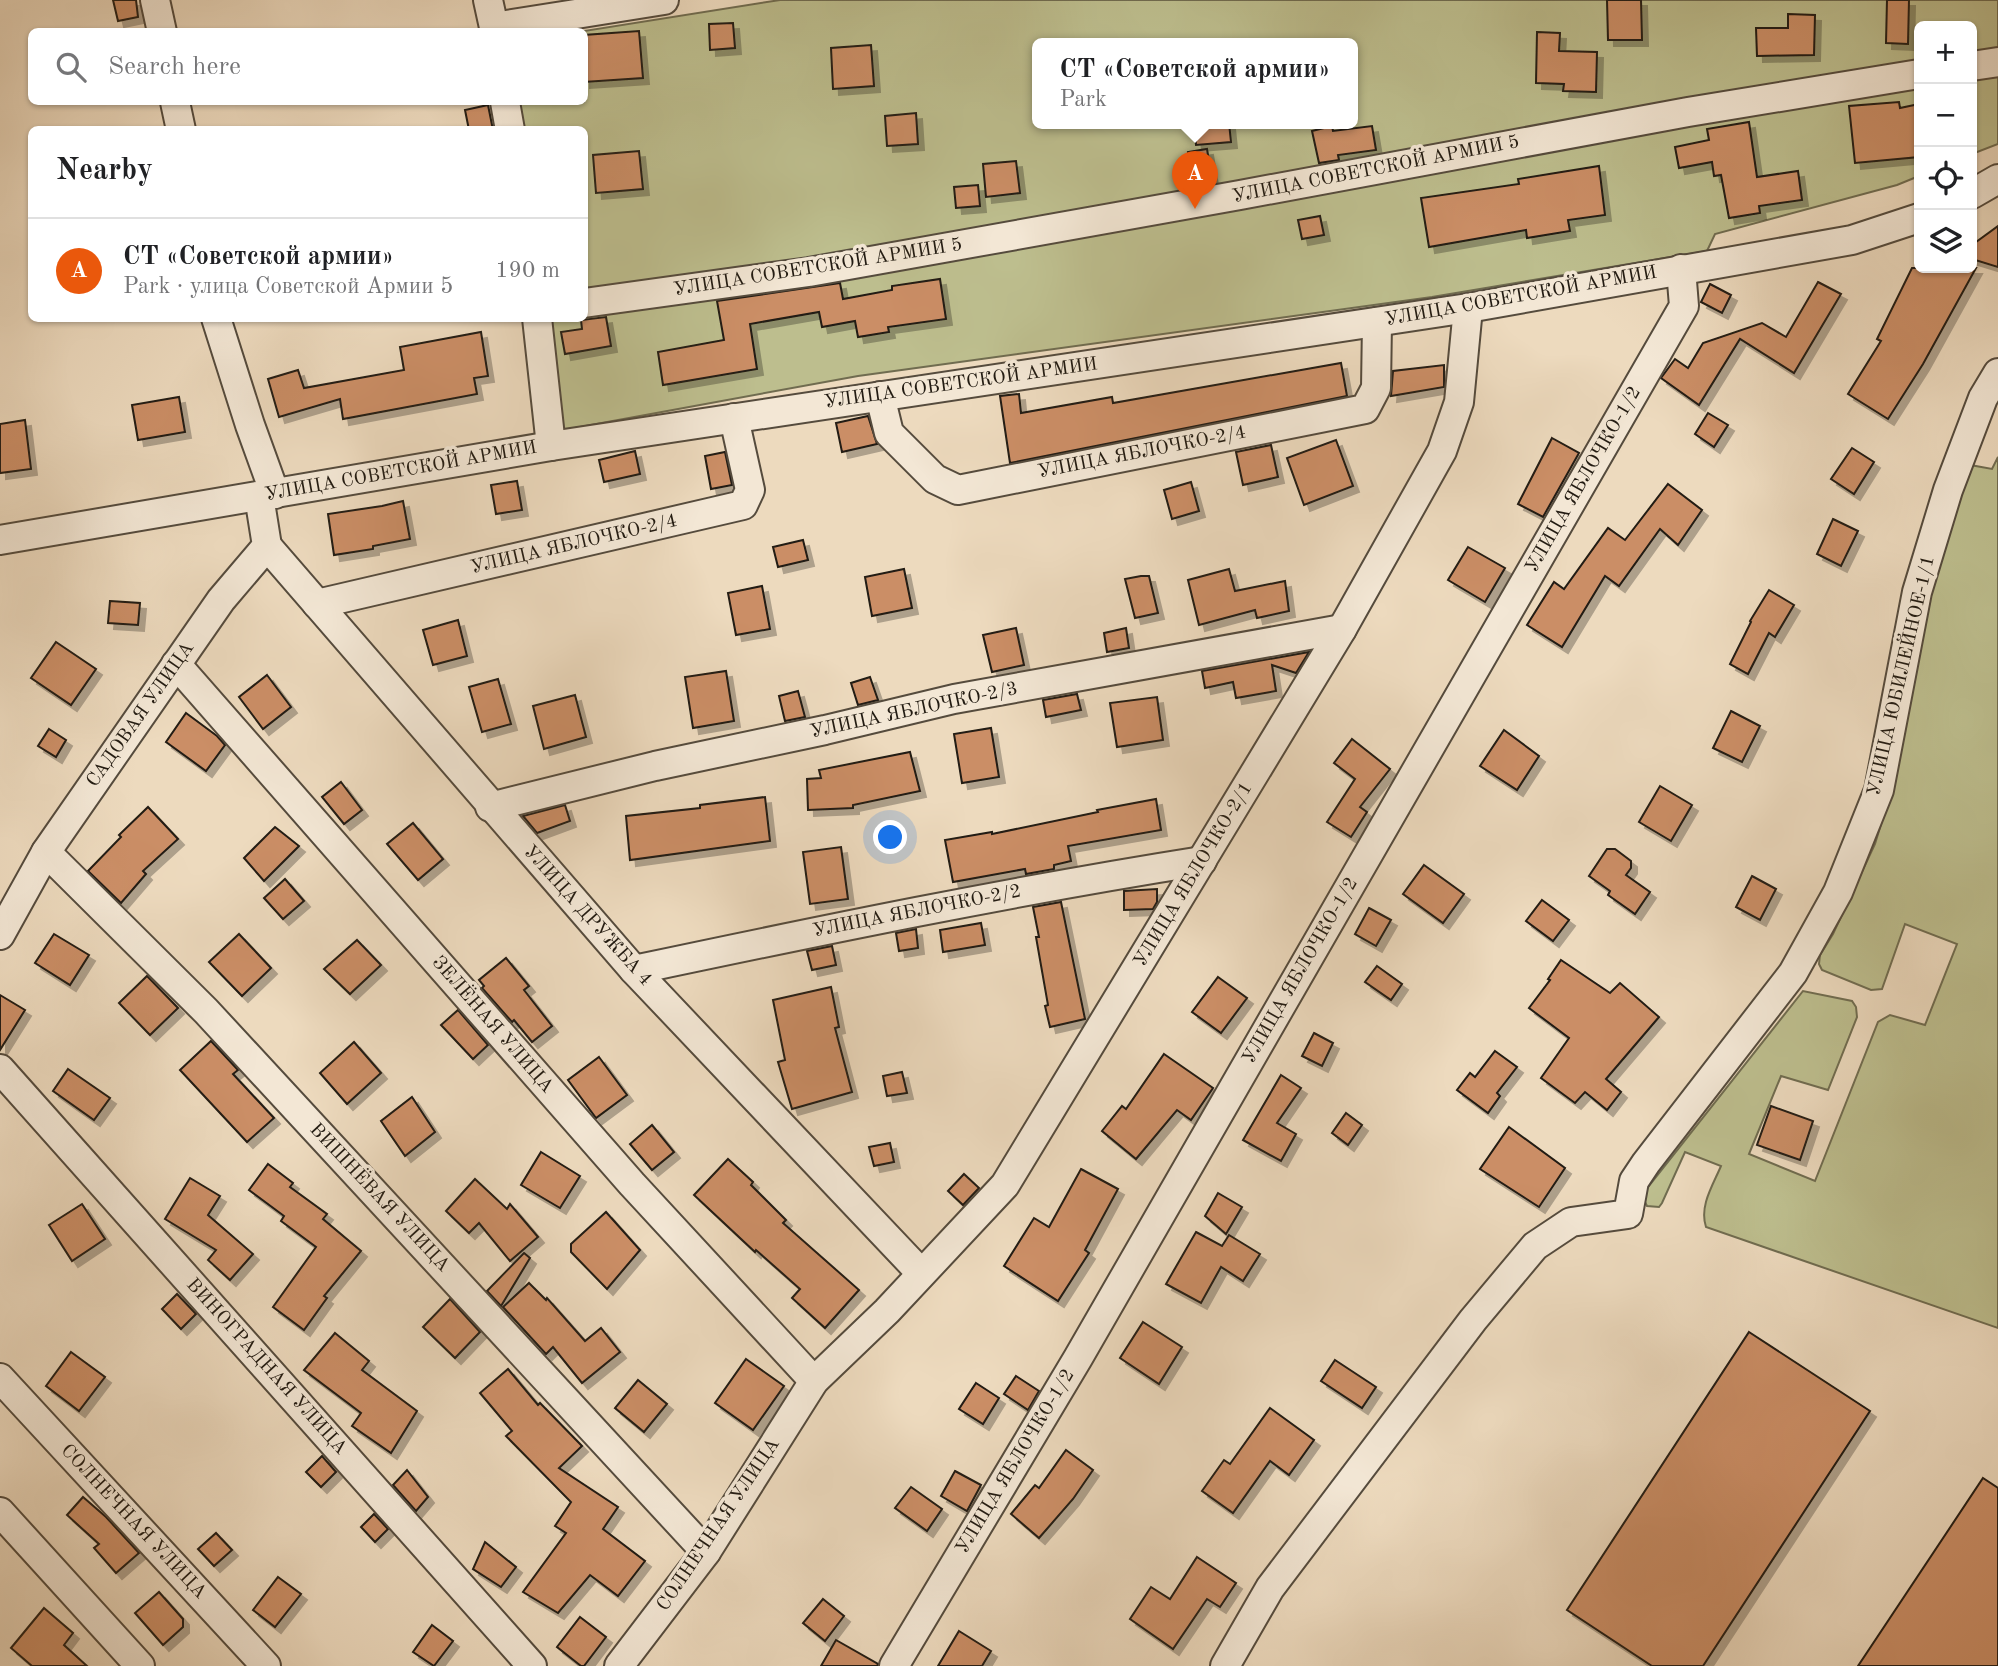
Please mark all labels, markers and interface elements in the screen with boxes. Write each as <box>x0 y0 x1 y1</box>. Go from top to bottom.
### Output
map controls <box>1914 21 1977 273</box>
button: + <box>1914 21 1977 84</box>
search box <box>28 28 588 105</box>
popup <box>1032 38 1358 129</box>
icon: search <box>52 48 90 86</box>
text: Search here <box>108 54 241 80</box>
text: СТ «Советской армии» <box>1060 57 1331 83</box>
button: − <box>1914 84 1977 147</box>
text: Park <box>1060 88 1107 111</box>
street label: УЛИЦА СОВЕТСКОЙ АРМИИ 5 <box>1230 129 1521 207</box>
button: locate <box>1914 147 1977 210</box>
pin: A <box>1172 151 1218 209</box>
text: Nearby <box>56 156 153 186</box>
button: layers <box>1914 210 1977 273</box>
street label: УЛИЦА СОВЕТСКОЙ АРМИИ 5 <box>672 232 964 300</box>
text: СТ «Советской армии» <box>123 244 394 270</box>
text: A <box>70 259 88 282</box>
text: 190 m <box>495 259 560 282</box>
street label: УЛИЦА СОВЕТСКОЙ АРМИИ <box>1383 260 1658 330</box>
text: Park · улица Советской Армии 5 <box>123 275 453 298</box>
street label: УЛИЦА СОВЕТСКОЙ АРМИИ <box>823 351 1099 413</box>
street label: УЛИЦА ЯБЛОЧКО-1/2 <box>1523 384 1645 576</box>
street label: УЛИЦА ЯБЛОЧКО-2/4 <box>1036 423 1248 483</box>
street label: УЛИЦА СОВЕТСКОЙ АРМИИ <box>263 435 538 505</box>
street label: УЛИЦА ЯБЛОЧКО-2/4 <box>469 512 679 578</box>
street label: УЛИЦА ЮБИЛЕЙНОЕ-1/1 <box>1861 553 1939 798</box>
street label: САДОВАЯ УЛИЦА <box>84 639 198 791</box>
street label: УЛИЦА ЯБЛОЧКО-2/3 <box>809 680 1019 742</box>
street label: УЛИЦА ЯБЛОЧКО-2/1 <box>1131 779 1257 971</box>
your location <box>873 820 907 854</box>
street label: УЛИЦА ДРУЖБА 4 <box>519 842 655 990</box>
street label: УЛИЦА ЯБЛОЧКО-1/2 <box>1240 875 1362 1067</box>
street label: УЛИЦА ЯБЛОЧКО-2/2 <box>811 882 1023 942</box>
street label: ЗЕЛЁНАЯ УЛИЦА <box>428 951 559 1097</box>
street label: ВИШНЁВАЯ УЛИЦА <box>305 1118 455 1276</box>
street label: ВИНОГРАДНАЯ УЛИЦА <box>182 1275 350 1459</box>
street label: УЛИЦА ЯБЛОЧКО-1/2 <box>953 1366 1079 1558</box>
street label: СОЛНЕЧНАЯ УЛИЦА <box>654 1435 784 1615</box>
street label: СОЛНЕЧНАЯ УЛИЦА <box>57 1441 210 1603</box>

